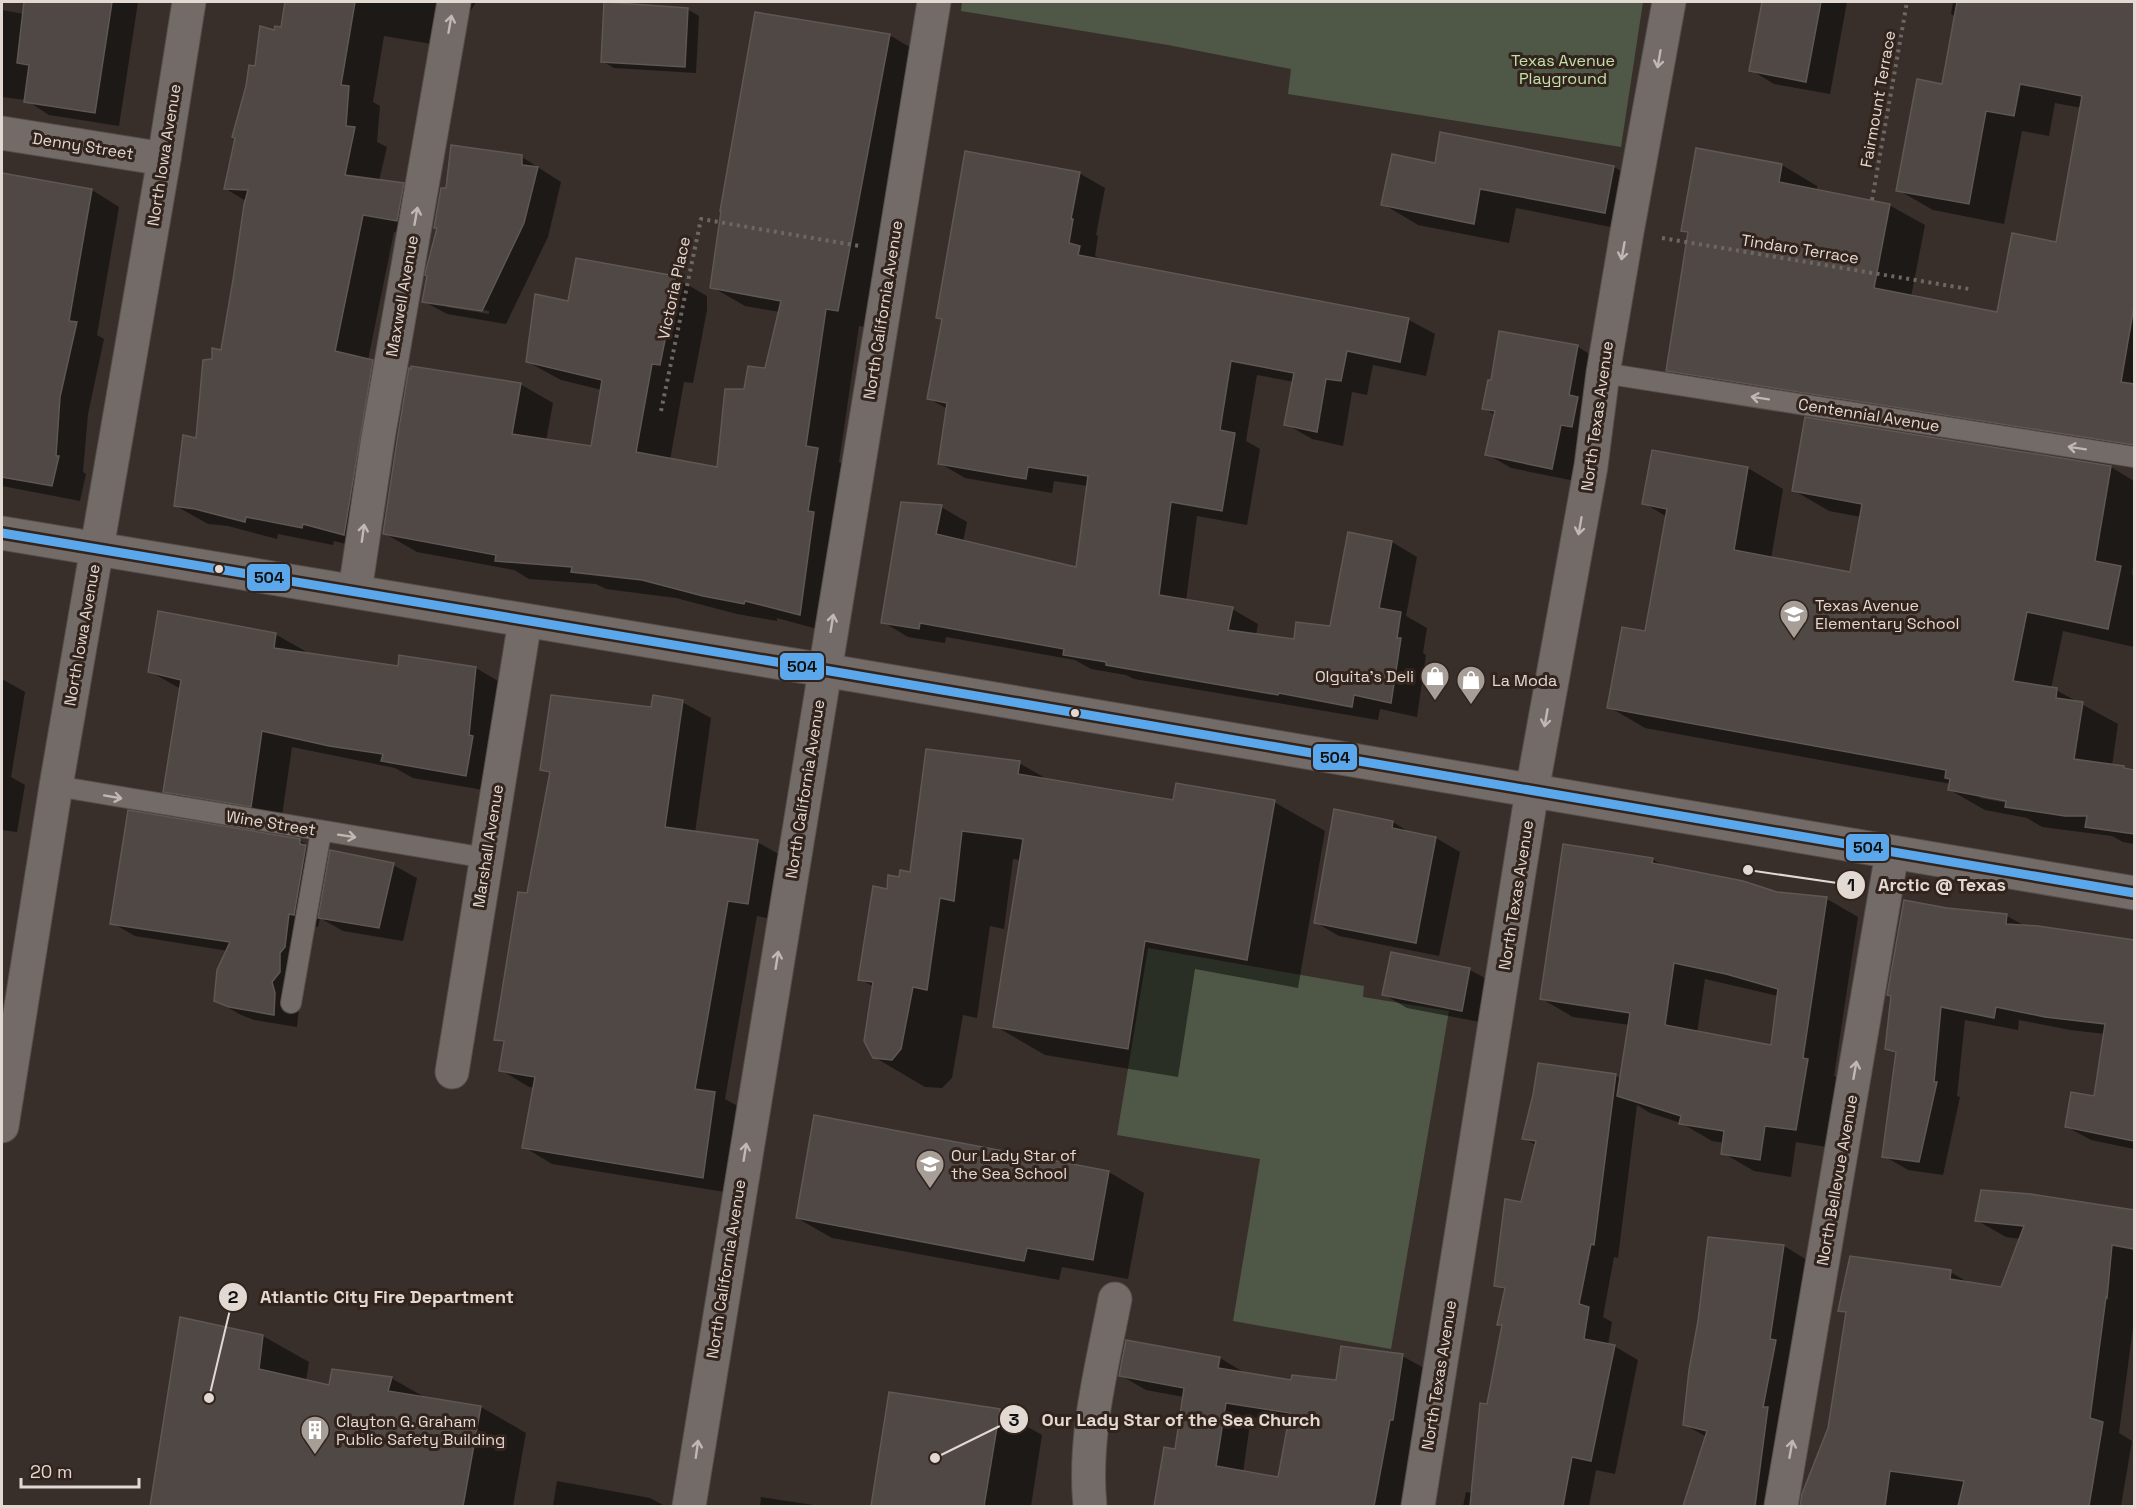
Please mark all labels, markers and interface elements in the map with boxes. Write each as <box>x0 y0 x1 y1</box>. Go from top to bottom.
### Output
one-way arrow <box>445 15 456 35</box>
street label: Fairmount Terrace <box>1856 29 1900 169</box>
one-way arrow <box>1653 49 1664 68</box>
park label: Texas Avenue Playground <box>1511 50 1615 89</box>
street label: North Iowa Avenue <box>142 82 186 228</box>
street label: Denny Street <box>31 128 135 164</box>
one-way arrow <box>411 207 422 227</box>
street label: North California Avenue <box>858 219 908 401</box>
street label: Tindaro Terrace <box>1740 229 1860 269</box>
street label: Maxwell Avenue <box>381 234 423 358</box>
street label: Victoria Place <box>653 235 695 341</box>
one-way arrow <box>1618 240 1629 260</box>
street label: North Texas Avenue <box>1576 340 1618 492</box>
one-way arrow <box>1750 392 1770 403</box>
street label: Centennial Avenue <box>1797 393 1941 437</box>
one-way arrow <box>2067 443 2087 454</box>
one-way arrow <box>1575 516 1586 536</box>
one-way arrow <box>358 524 369 543</box>
street label: North Iowa Avenue <box>59 562 105 708</box>
unlabelled marker <box>213 563 225 575</box>
line badge: 504 <box>246 563 291 592</box>
text: 504 <box>254 567 284 588</box>
place label: Texas Avenue Elementary School <box>1815 595 1960 634</box>
school or university icon: Texas Avenue Elementary School <box>1778 598 1810 640</box>
one-way arrow <box>827 613 838 633</box>
line badge: 504 <box>779 652 825 681</box>
text: 504 <box>787 656 817 677</box>
shop icon: Olguita's Deli <box>1419 660 1451 702</box>
shop icon: La Moda <box>1455 664 1487 706</box>
place label: Olguita's Deli <box>1315 666 1414 687</box>
place label: La Moda <box>1492 670 1557 691</box>
street label: North California Avenue <box>780 698 830 880</box>
unlabelled marker <box>1069 707 1081 719</box>
one-way arrow <box>1540 708 1551 728</box>
line badge: 504 <box>1312 743 1358 771</box>
text: 504 <box>1320 747 1350 768</box>
street label: Marshall Avenue <box>468 783 508 909</box>
one-way arrow <box>103 791 123 802</box>
street label: Wine Street <box>225 806 317 840</box>
street label: North Texas Avenue <box>1494 819 1538 971</box>
one-way arrow <box>337 830 356 841</box>
line badge: 504 <box>1845 833 1890 862</box>
text: 504 <box>1853 837 1883 858</box>
callout: Arctic @ Texas <box>1836 867 2018 903</box>
text: 1 <box>1847 873 1855 896</box>
text: Arctic @ Texas <box>1878 873 2006 896</box>
one-way arrow <box>771 951 782 970</box>
one-way arrow <box>1850 1061 1861 1081</box>
street label: North Bellevue Avenue <box>1812 1093 1862 1267</box>
one-way arrow <box>740 1143 751 1163</box>
place label: Our Lady Star of the Sea School <box>951 1145 1077 1184</box>
school or university icon: Our Lady Star of the Sea School <box>914 1148 946 1190</box>
street label: North California Avenue <box>701 1178 751 1360</box>
callout: Atlantic City Fire Department <box>218 1279 526 1315</box>
text: 2 <box>228 1285 239 1308</box>
text: Atlantic City Fire Department <box>260 1285 514 1308</box>
street label: North Texas Avenue <box>1417 1299 1461 1451</box>
callout: Our Lady Star of the Sea Church <box>999 1401 1332 1437</box>
text: 3 <box>1009 1408 1020 1431</box>
text: Our Lady Star of the Sea Church <box>1041 1408 1321 1431</box>
place label: Clayton G. Graham Public Safety Building <box>336 1411 505 1450</box>
building icon: Clayton G. Graham Public Safety Building <box>299 1414 331 1456</box>
one-way arrow <box>692 1439 703 1459</box>
one-way arrow <box>1785 1439 1796 1459</box>
scale bar <box>21 1451 140 1489</box>
text: 20 m <box>30 1460 73 1483</box>

